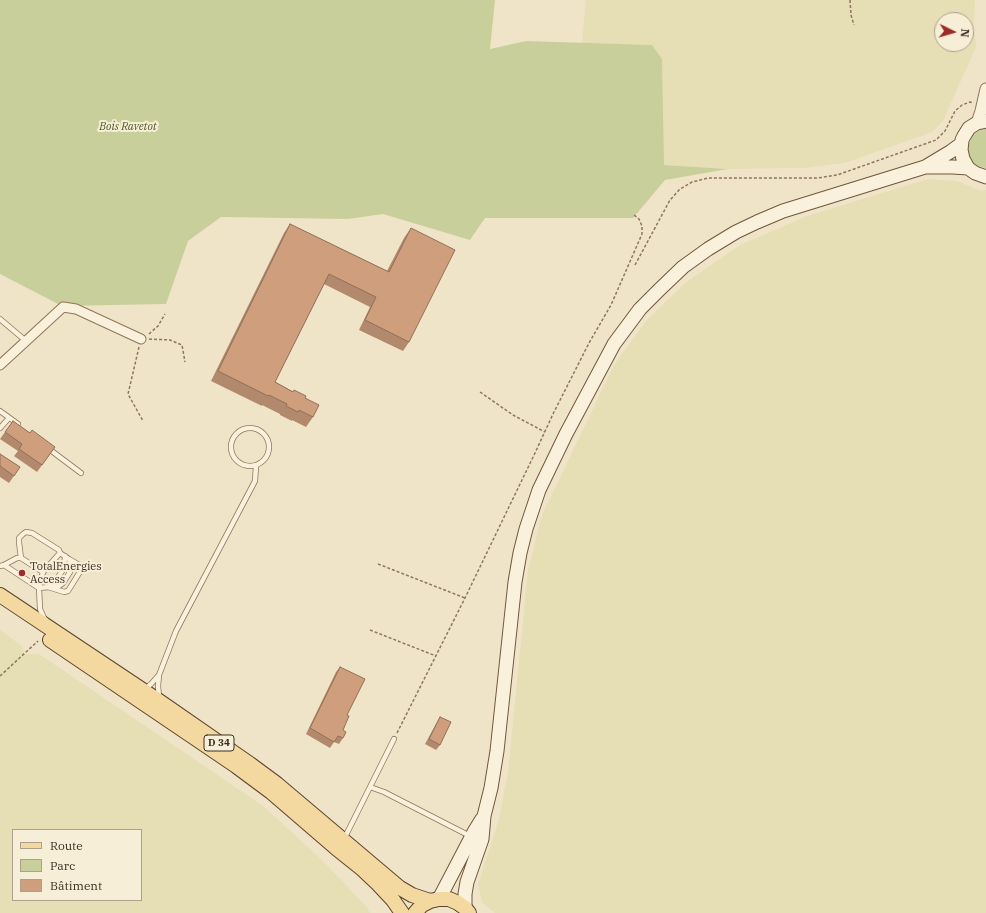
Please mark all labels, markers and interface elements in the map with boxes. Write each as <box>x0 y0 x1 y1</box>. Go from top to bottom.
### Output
north arrow <box>934 12 974 52</box>
text: N <box>958 28 972 38</box>
park label: Bois Ravetot <box>99 120 157 134</box>
place label: TotalEnergies Access <box>30 560 102 586</box>
marker: TotalEnergies Access <box>17 568 27 578</box>
road number: D 34 <box>204 735 234 751</box>
legend <box>12 829 142 901</box>
text: Route <box>50 838 83 853</box>
text: Parc <box>50 858 75 873</box>
text: Bâtiment <box>50 878 102 893</box>

